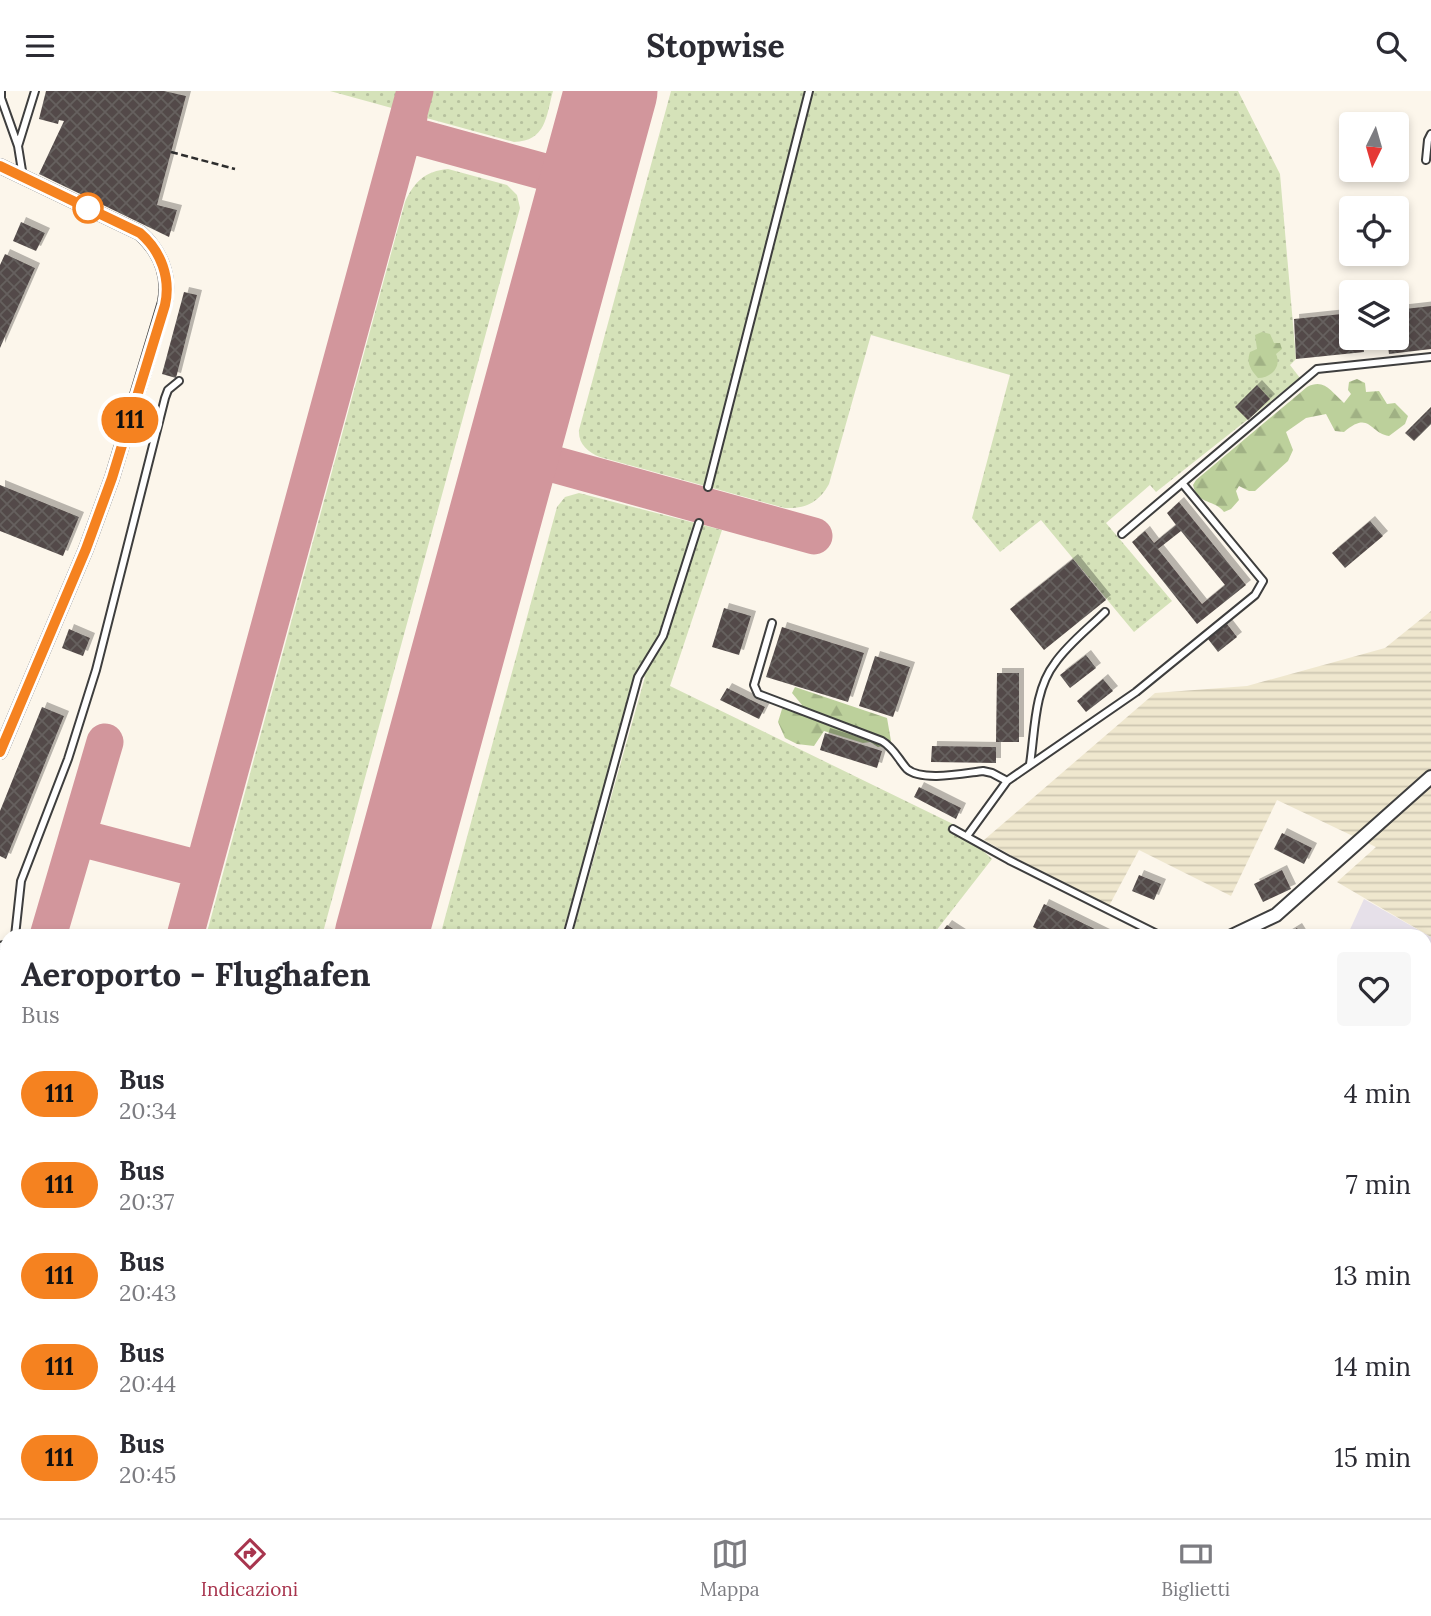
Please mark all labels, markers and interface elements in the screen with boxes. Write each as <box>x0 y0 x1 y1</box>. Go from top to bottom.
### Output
text: Stopwise <box>646 25 785 66</box>
icon: menu <box>21 27 59 65</box>
icon: search <box>1372 27 1410 65</box>
north arrow <box>1339 112 1409 182</box>
map controls <box>1339 112 1409 350</box>
unlabelled marker <box>73 193 103 223</box>
button: locate <box>1339 196 1409 266</box>
button: layers <box>1339 280 1409 350</box>
line badge: 111 <box>90 397 170 443</box>
text: 111 <box>115 404 145 435</box>
button: heart <box>1337 952 1411 1026</box>
text: Aeroporto - Flughafen <box>21 953 371 995</box>
text: Bus <box>21 1000 60 1029</box>
text: Bus <box>119 1063 165 1096</box>
text: 4 min <box>1344 1077 1411 1110</box>
text: 111 <box>45 1078 74 1109</box>
text: 20:34 <box>119 1096 177 1125</box>
text: Bus <box>119 1154 165 1187</box>
text: 7 min <box>1346 1168 1411 1201</box>
text: 111 <box>45 1169 74 1200</box>
text: 20:37 <box>119 1187 174 1216</box>
text: Bus <box>119 1245 165 1278</box>
text: 13 min <box>1334 1259 1411 1292</box>
text: 111 <box>45 1260 74 1291</box>
text: 20:43 <box>119 1278 177 1307</box>
text: Bus <box>119 1336 165 1369</box>
text: 14 min <box>1334 1350 1411 1383</box>
text: 111 <box>45 1351 74 1382</box>
text: 20:44 <box>119 1369 176 1398</box>
text: Bus <box>119 1427 165 1460</box>
text: 15 min <box>1334 1441 1411 1474</box>
text: 111 <box>45 1442 74 1473</box>
text: 20:45 <box>119 1460 176 1489</box>
tab: Indicazioni <box>201 1535 298 1601</box>
tab: Mappa <box>700 1535 760 1601</box>
tab: Biglietti <box>1161 1535 1230 1601</box>

